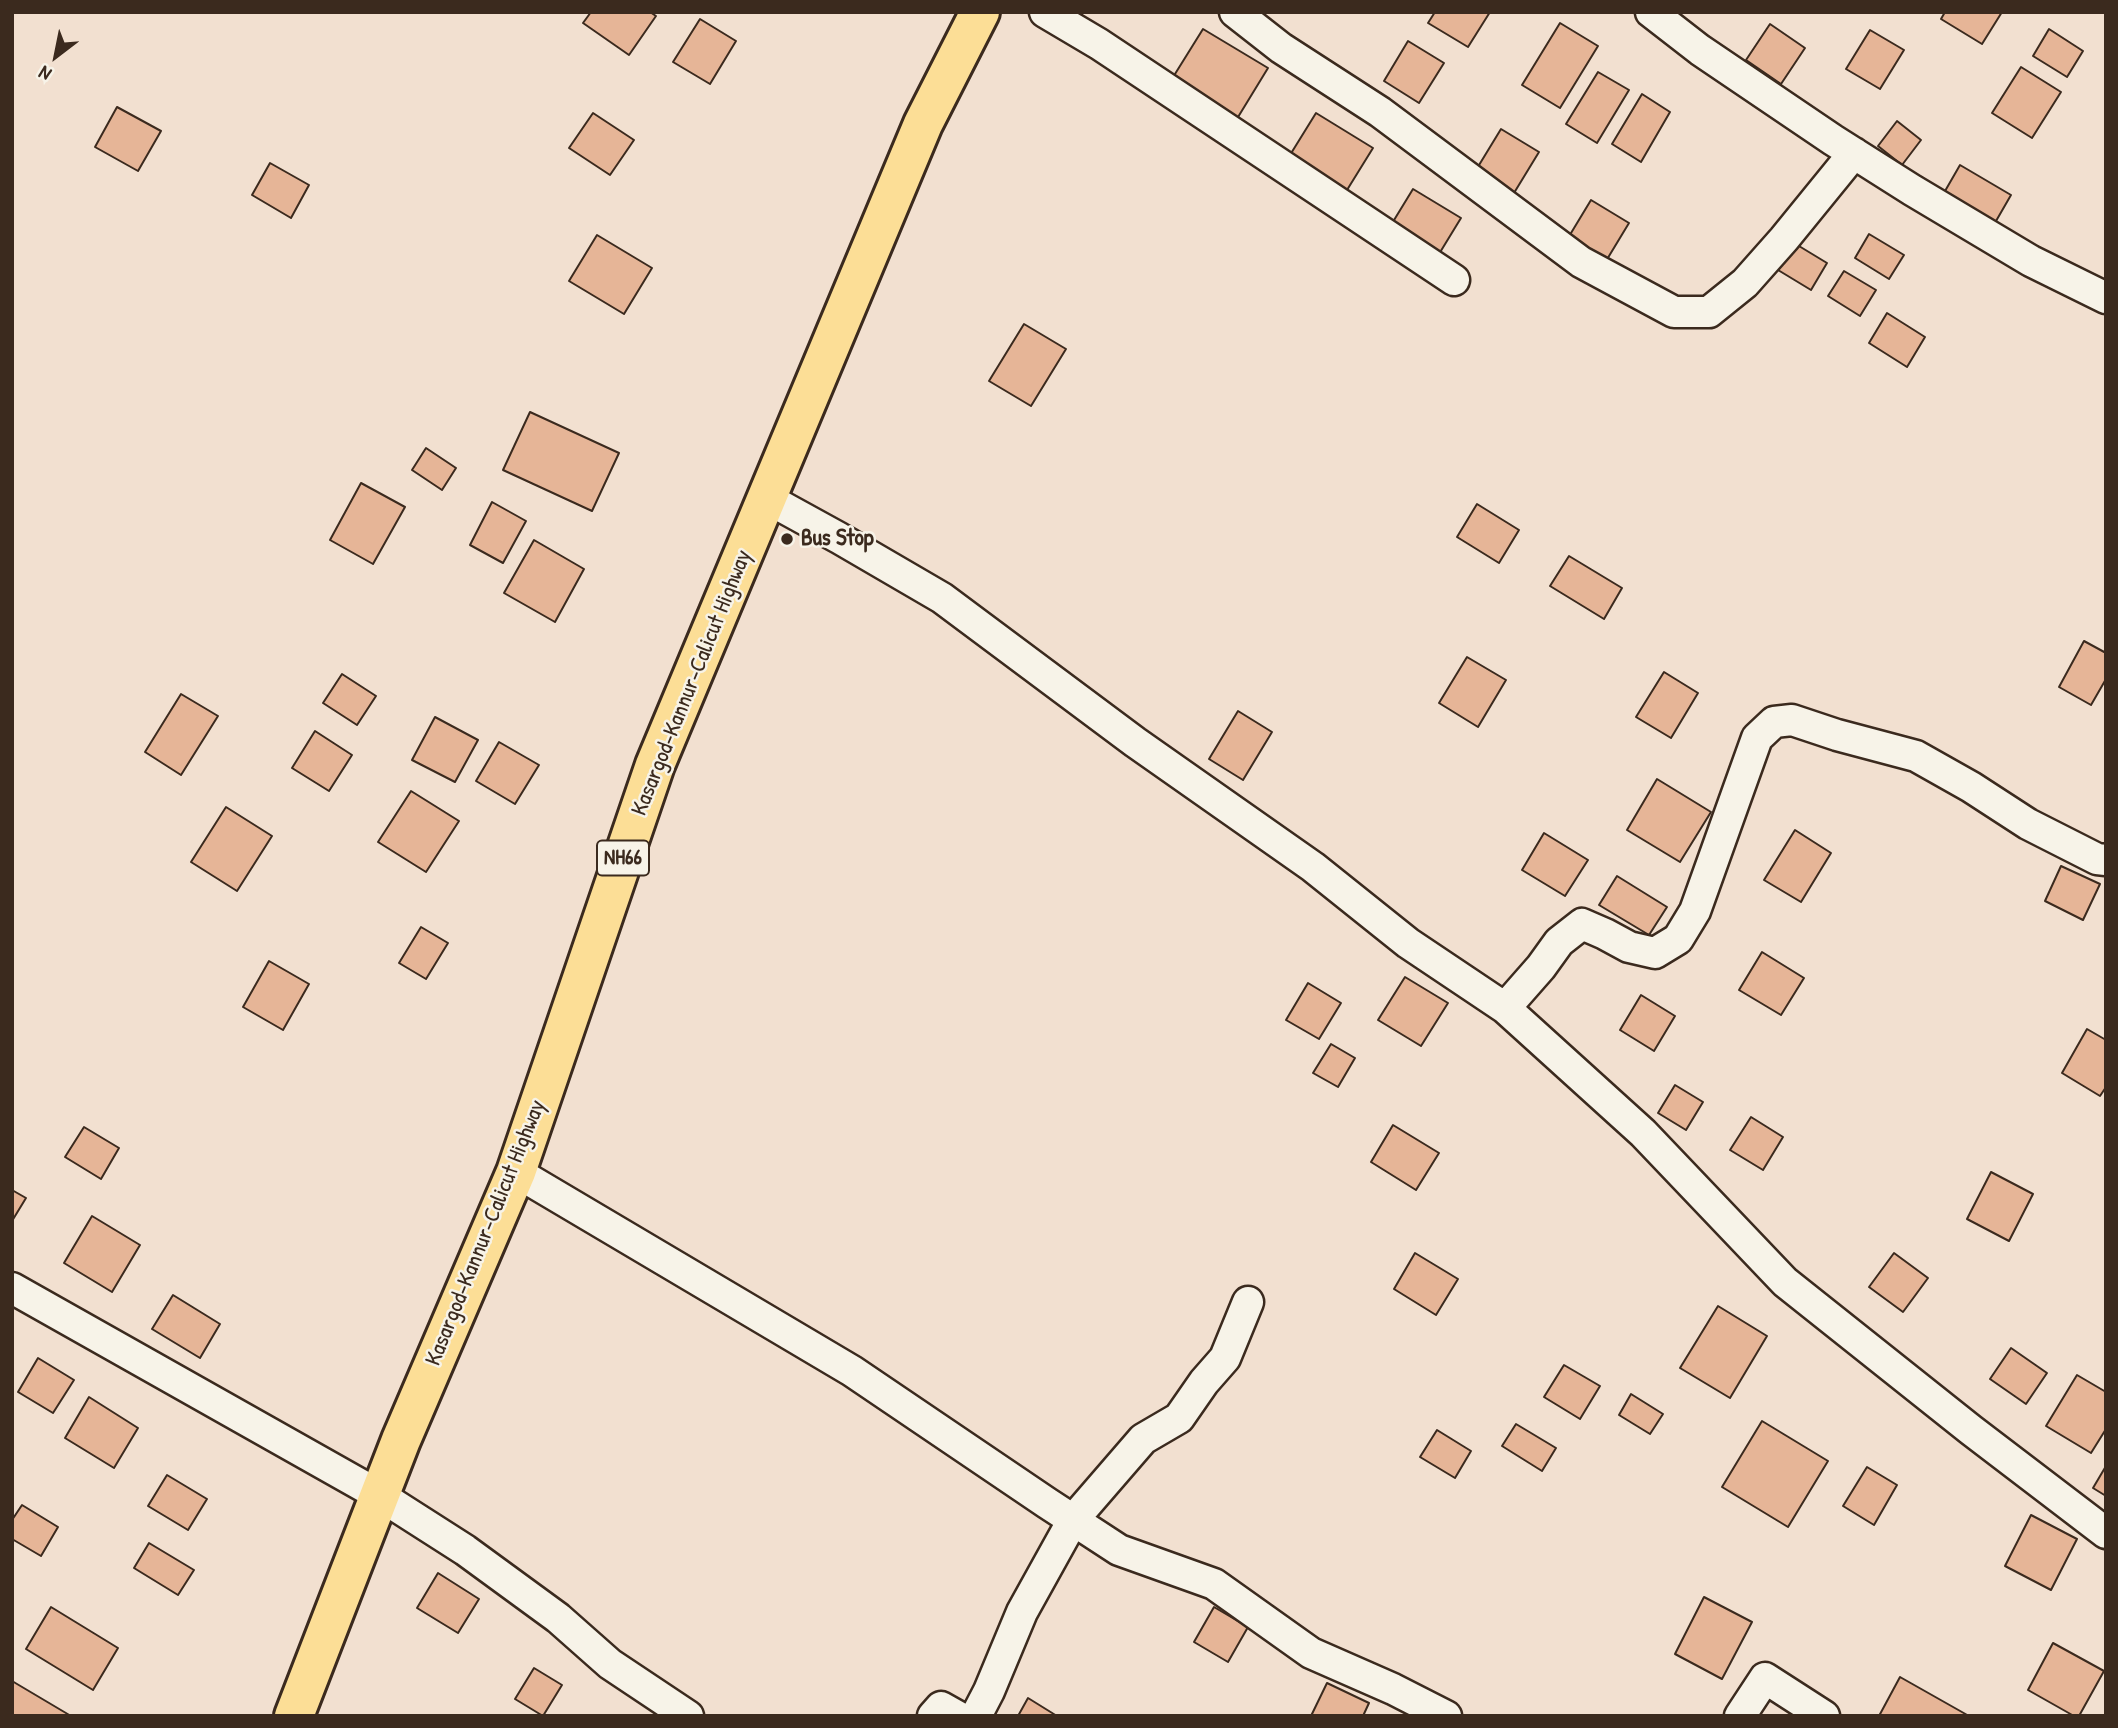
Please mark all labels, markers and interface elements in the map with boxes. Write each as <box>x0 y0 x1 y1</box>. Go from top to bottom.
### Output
north arrow <box>21 21 91 91</box>
text: N <box>34 60 56 88</box>
place label: Bus Stop <box>801 525 874 553</box>
marker: Bus Stop <box>779 531 795 547</box>
street label: Kasargod-Kannur-Calicut Highway <box>626 546 758 820</box>
road number: NH66 <box>597 840 649 876</box>
street label: Kasargod-Kannur-Calicut Highway <box>420 1096 552 1370</box>

